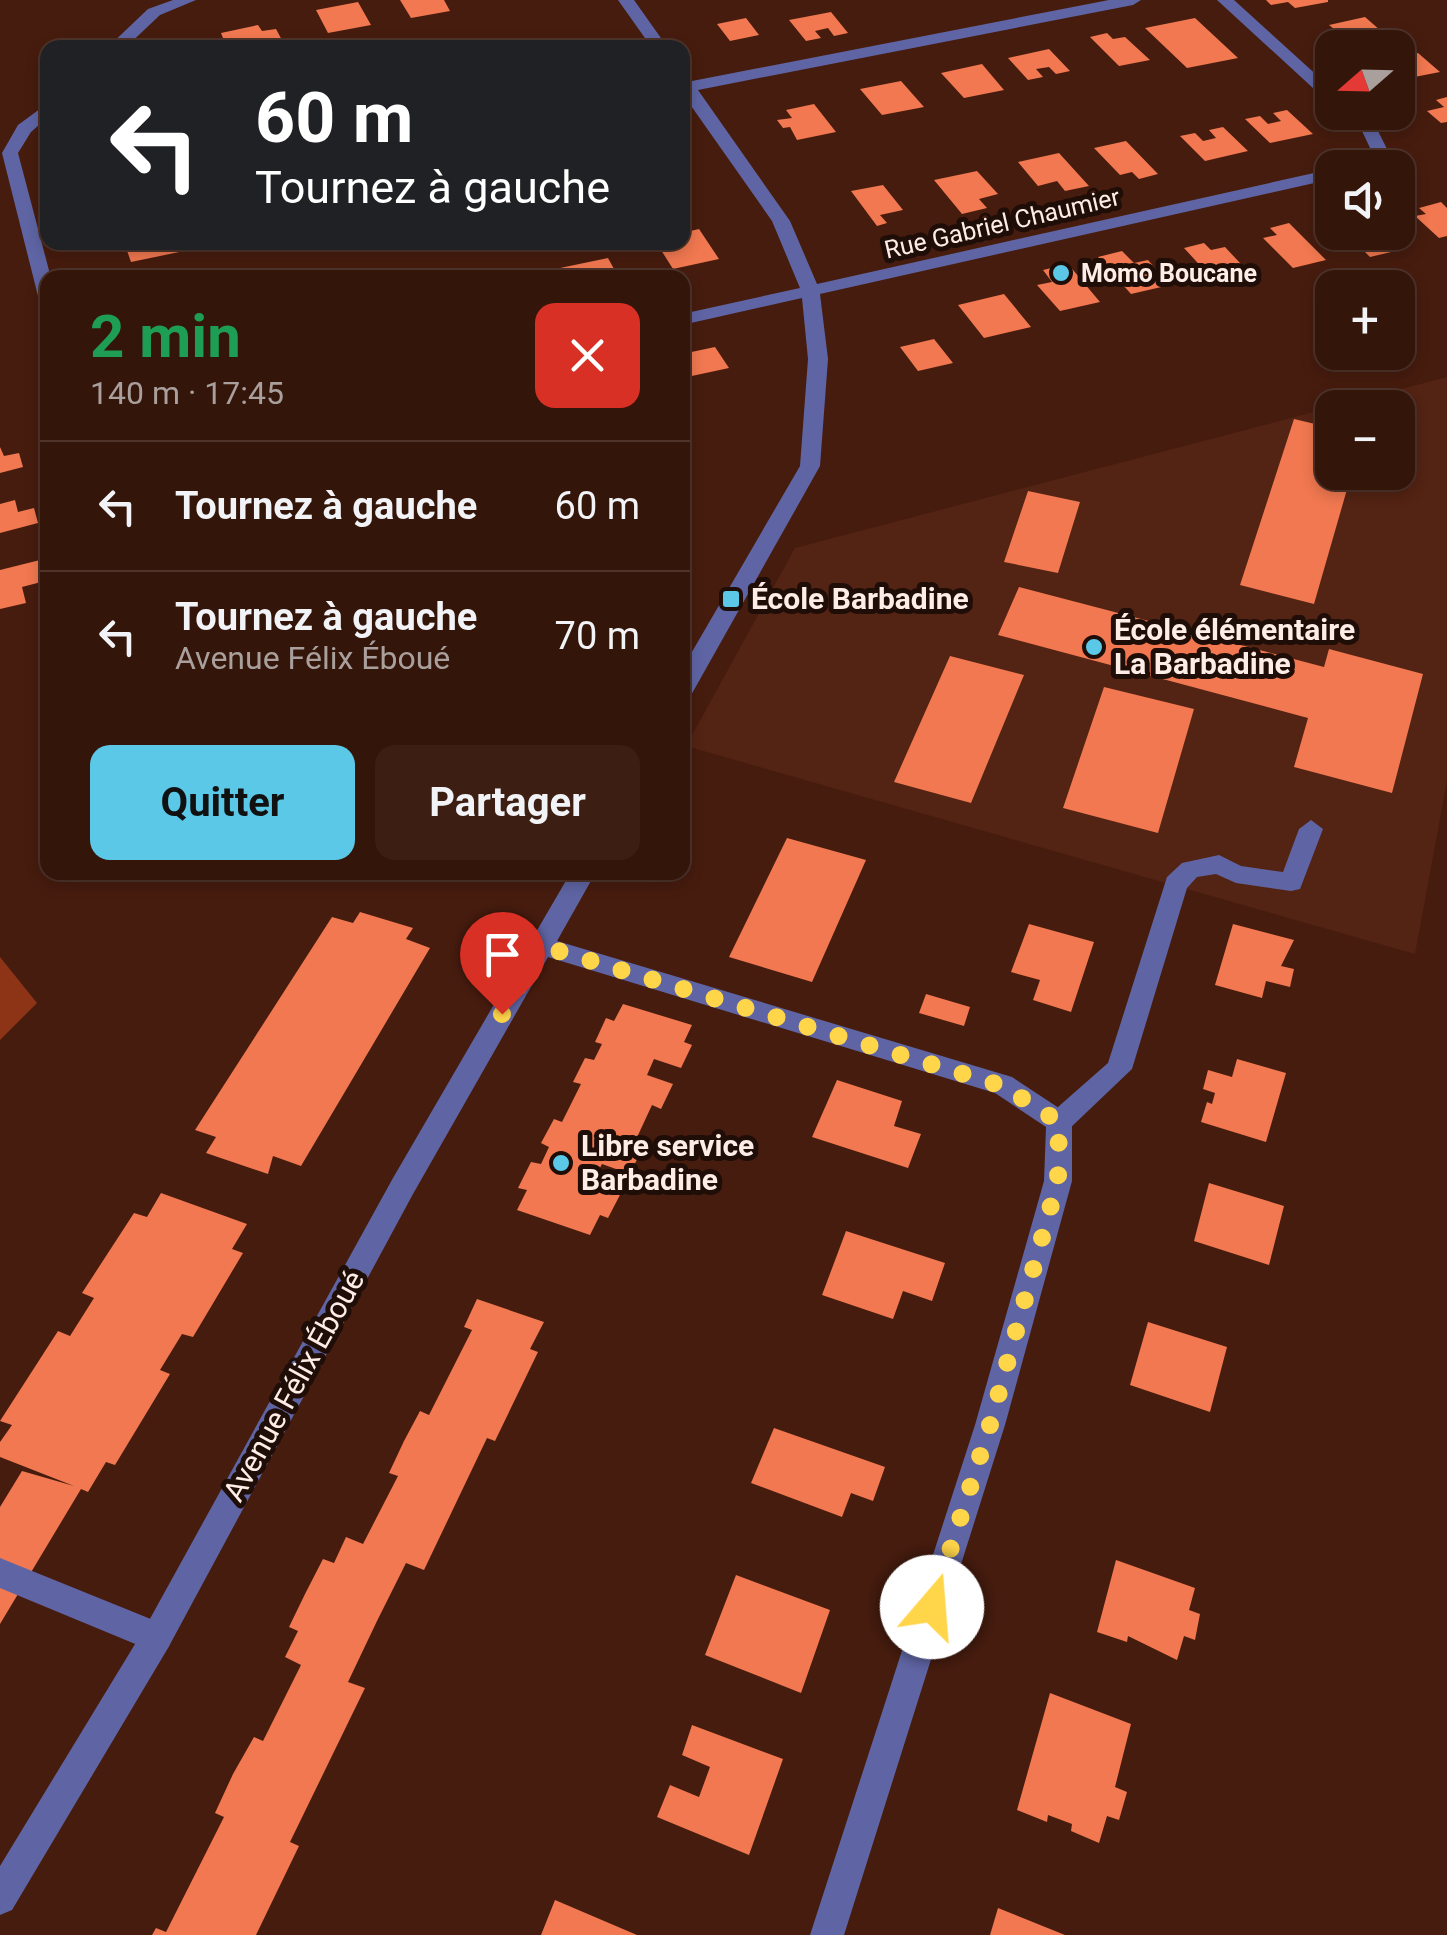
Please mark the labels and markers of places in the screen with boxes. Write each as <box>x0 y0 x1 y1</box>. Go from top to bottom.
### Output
place label: Momo Boucane <box>1081 259 1257 288</box>
marker: Momo Boucane <box>1050 262 1072 284</box>
place label: École Barbadine <box>751 581 969 616</box>
marker: École Barbadine <box>720 588 742 610</box>
place label: École élémentaire La Barbadine <box>1114 612 1355 681</box>
marker: École élémentaire La Barbadine <box>1083 636 1105 658</box>
pin <box>460 912 545 1015</box>
place label: Libre service Barbadine <box>581 1128 754 1197</box>
marker: Libre service Barbadine <box>550 1152 572 1174</box>

